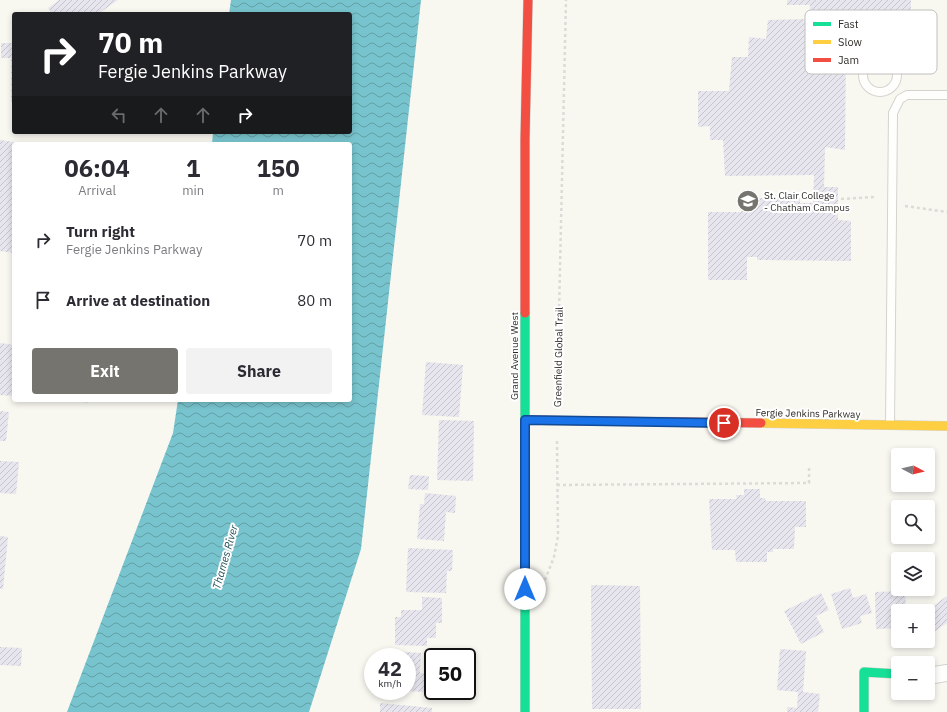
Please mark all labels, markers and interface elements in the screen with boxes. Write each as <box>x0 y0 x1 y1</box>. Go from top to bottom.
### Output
legend <box>805 10 937 74</box>
text: Fast <box>838 17 859 31</box>
text: 70 m <box>98 24 163 61</box>
icon: right <box>32 28 84 80</box>
text: Slow <box>838 35 862 49</box>
text: Jam <box>838 53 859 67</box>
text: Fergie Jenkins Parkway <box>98 60 287 83</box>
icon: left <box>108 104 130 126</box>
icon: ahead <box>150 104 172 126</box>
icon: ahead <box>192 104 214 126</box>
icon: right <box>234 104 256 126</box>
text: 06:04 <box>64 152 130 184</box>
text: 1 <box>186 152 200 184</box>
text: 150 <box>256 152 300 184</box>
text: Arrival <box>78 182 116 199</box>
text: min <box>182 182 204 199</box>
text: m <box>272 182 284 199</box>
school or university icon: St. Clair College - Chatham Campus <box>735 188 761 214</box>
place label: St. Clair College - Chatham Campus <box>764 189 850 214</box>
text: Turn right <box>66 222 135 241</box>
icon: right <box>32 229 54 251</box>
text: 70 m <box>297 231 332 250</box>
text: Fergie Jenkins Parkway <box>66 241 202 258</box>
icon: arrive <box>32 289 54 311</box>
text: Arrive at destination <box>66 291 210 310</box>
text: 80 m <box>297 291 332 310</box>
street label: Greenfield Global Trail <box>551 307 566 407</box>
street label: Grand Avenue West <box>508 311 521 400</box>
button: Exit <box>32 348 178 394</box>
button: Share <box>186 348 332 394</box>
pin <box>707 406 741 440</box>
street label: Fergie Jenkins Parkway <box>755 406 861 421</box>
icon: arrive <box>713 412 735 434</box>
north arrow <box>891 448 935 492</box>
map controls <box>891 448 935 700</box>
button: search <box>891 500 935 544</box>
water label: Thames River <box>209 522 241 591</box>
button: layers <box>891 552 935 596</box>
position arrow <box>504 568 546 610</box>
button: + <box>891 604 935 648</box>
speed limit sign: 50 <box>424 648 476 700</box>
text: 42 <box>378 655 402 682</box>
button: − <box>891 656 935 700</box>
text: km/h <box>378 677 402 690</box>

